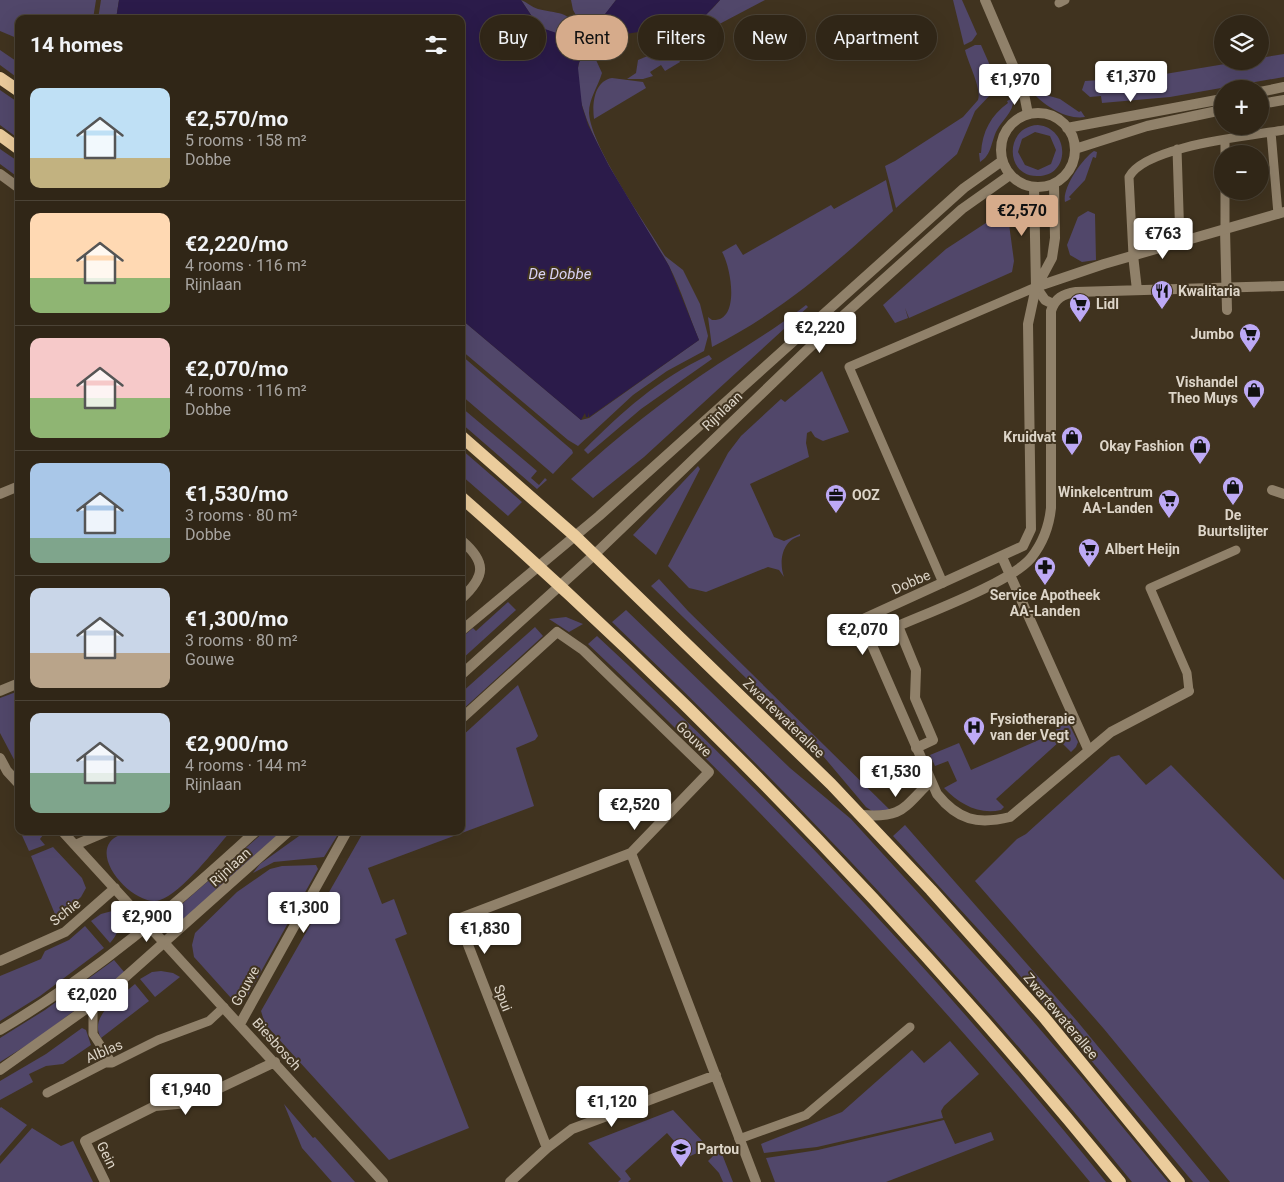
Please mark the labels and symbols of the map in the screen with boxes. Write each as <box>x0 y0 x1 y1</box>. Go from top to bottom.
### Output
pin: €1,370 <box>1090 61 1172 103</box>
pin: €1,970 <box>974 64 1056 106</box>
pin: €2,570 <box>981 194 1063 237</box>
pin: €763 <box>1133 218 1193 260</box>
water label: De Dobbe <box>529 265 592 283</box>
restaurant icon: Kwalitaria <box>1150 279 1174 310</box>
place label: Kwalitaria <box>1178 283 1241 299</box>
supermarket icon: Lidl <box>1068 292 1092 323</box>
place label: Lidl <box>1096 296 1119 312</box>
pin: €2,220 <box>779 312 861 354</box>
supermarket icon: Jumbo <box>1238 322 1262 353</box>
place label: Jumbo <box>1190 326 1234 342</box>
place label: Vishandel Theo Muys <box>1168 374 1238 406</box>
shop icon: Vishandel Theo Muys <box>1242 378 1266 409</box>
street label: Rijnlaan <box>699 388 745 434</box>
shop icon: Kruidvat <box>1060 425 1084 456</box>
place label: Kruidvat <box>1003 429 1056 445</box>
shop icon: Okay Fashion <box>1188 434 1212 465</box>
place label: Okay Fashion <box>1100 438 1184 454</box>
shop icon: De Buurtslijter <box>1221 475 1245 506</box>
office icon: OOZ <box>824 483 848 514</box>
place label: Winkelcentrum AA-Landen <box>1058 484 1153 516</box>
place label: OOZ <box>852 487 880 503</box>
supermarket icon: Winkelcentrum AA-Landen <box>1157 488 1181 519</box>
place label: De Buurtslijter <box>1198 507 1268 539</box>
supermarket icon: Albert Heijn <box>1077 537 1101 568</box>
place label: Albert Heijn <box>1105 541 1180 557</box>
pharmacy icon: Service Apotheek AA-Landen <box>1033 555 1057 586</box>
street label: Dobbe <box>889 566 933 598</box>
place label: Service Apotheek AA-Landen <box>990 587 1101 619</box>
pin: €2,070 <box>822 614 904 656</box>
street label: Zwartewaterallee <box>740 675 828 761</box>
place label: Fysiotherapie van der Vegt <box>990 711 1075 743</box>
hospital icon: Fysiotherapie van der Vegt <box>962 715 986 746</box>
street label: Gouwe <box>673 718 715 760</box>
pin: €1,530 <box>855 756 937 798</box>
pin: €2,520 <box>594 788 676 831</box>
street label: Rijnlaan <box>206 844 254 890</box>
pin: €1,300 <box>263 892 345 934</box>
street label: Schie <box>47 895 83 929</box>
pin: €2,900 <box>106 900 188 943</box>
pin: €1,830 <box>444 912 526 955</box>
street label: Gouwe <box>228 963 262 1009</box>
street label: Zwartewaterallee <box>1020 970 1102 1062</box>
pin: €2,020 <box>51 978 133 1021</box>
street label: Spui <box>491 982 515 1014</box>
street label: Biesbosch <box>249 1015 305 1073</box>
street label: Alblas <box>83 1036 125 1066</box>
pin: €1,940 <box>145 1074 227 1116</box>
pin: €1,120 <box>571 1086 653 1128</box>
school or university icon: Partou <box>669 1137 693 1168</box>
street label: Gein <box>94 1139 120 1171</box>
place label: Partou <box>697 1141 739 1157</box>

